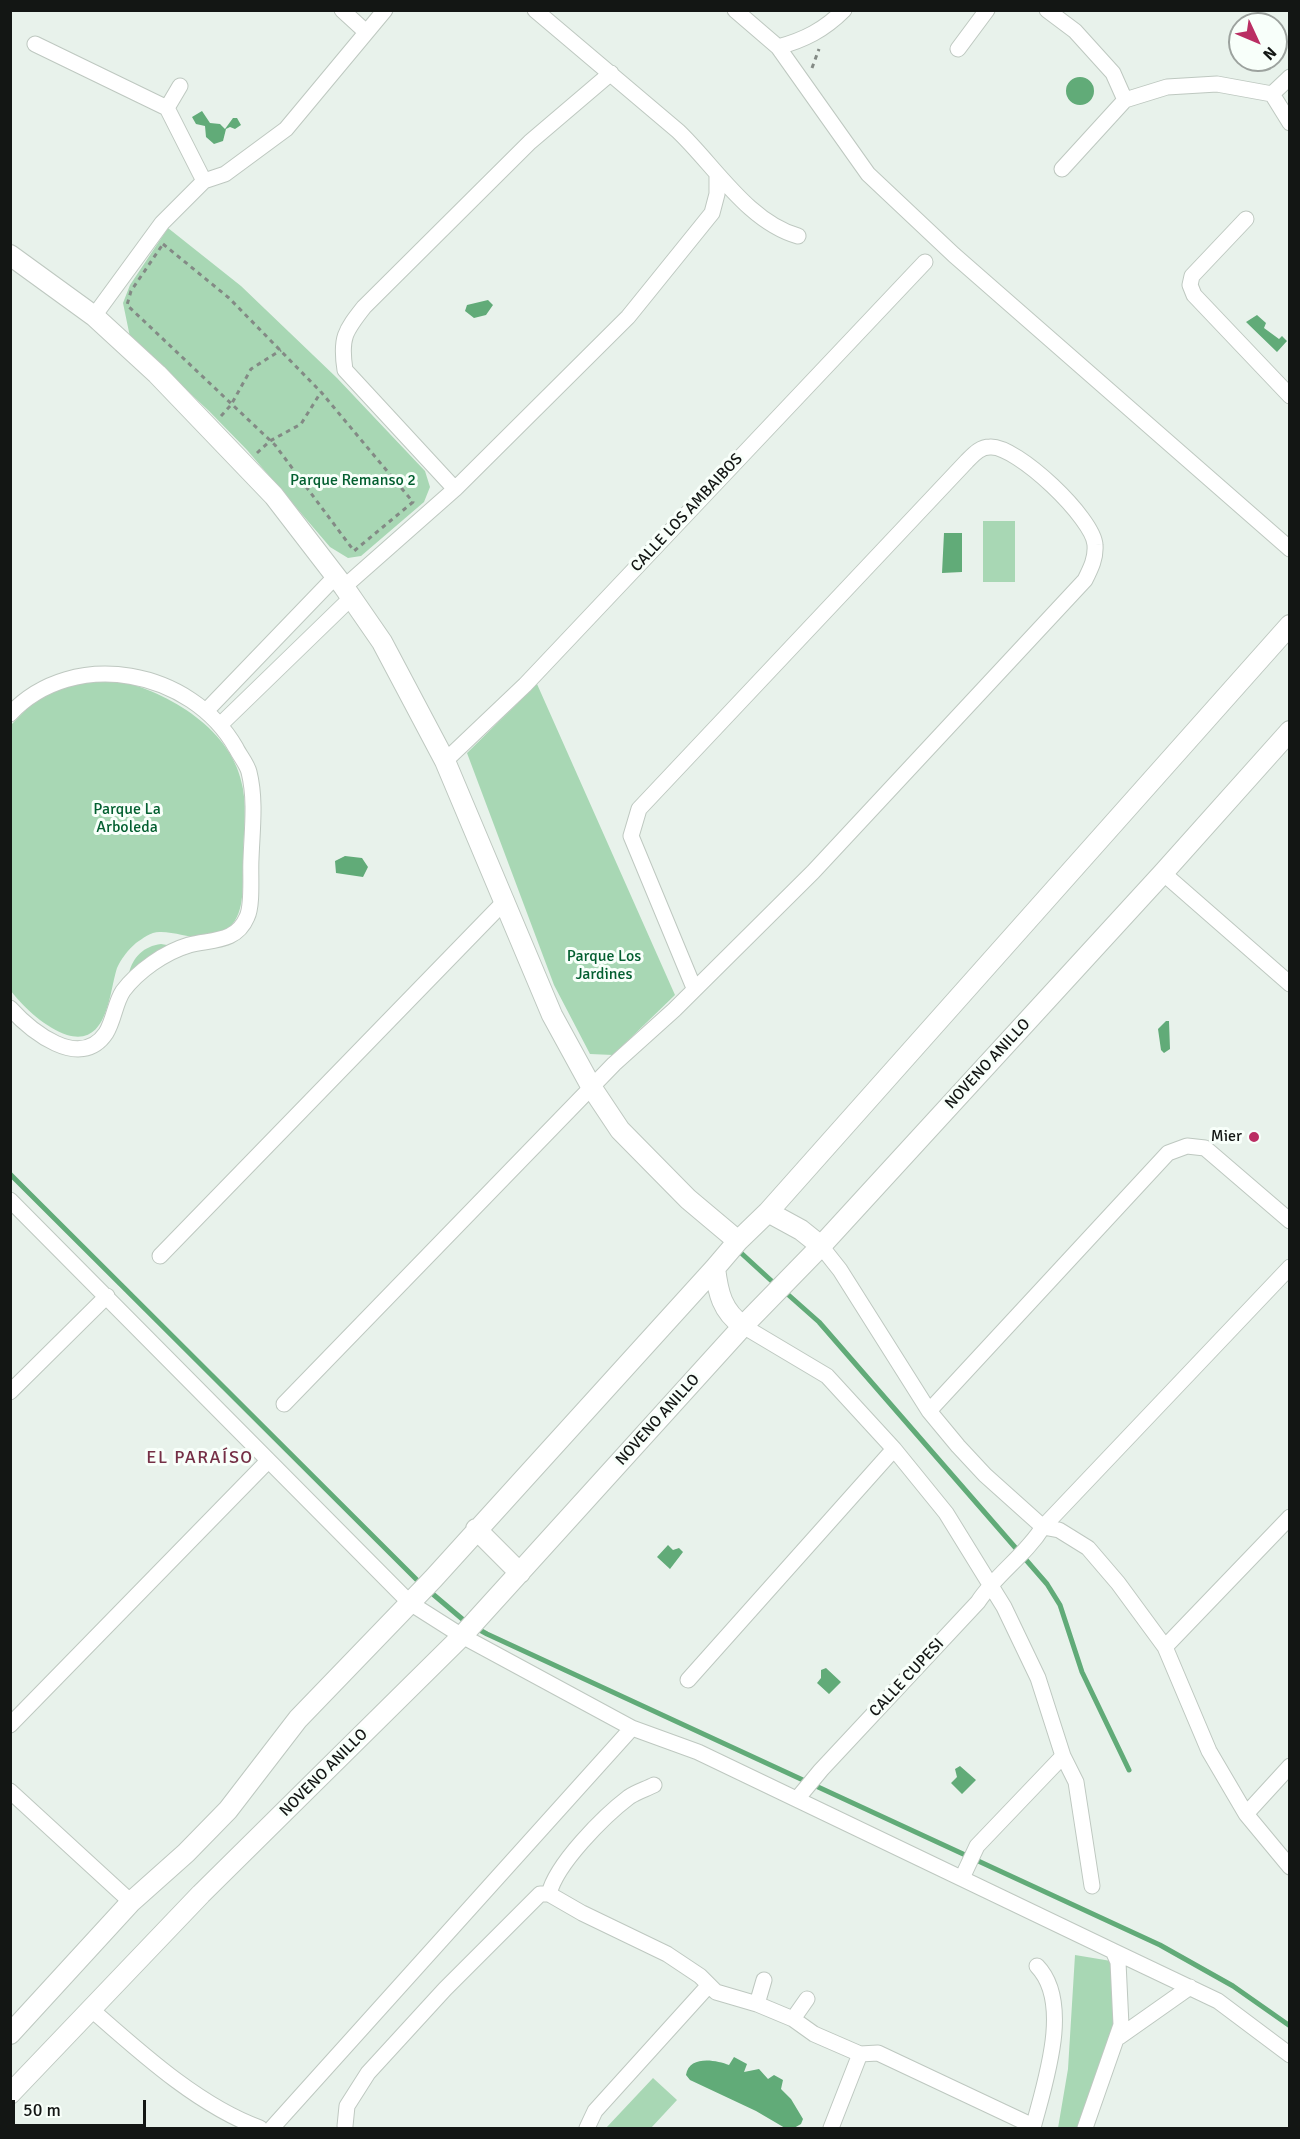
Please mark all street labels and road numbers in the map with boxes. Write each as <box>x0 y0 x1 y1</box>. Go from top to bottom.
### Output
street label: CALLE LOS AMBAIBOS <box>627 450 747 576</box>
street label: NOVENO ANILLO <box>941 1015 1035 1113</box>
street label: NOVENO ANILLO <box>612 1370 704 1470</box>
street label: CALLE CUPESI <box>866 1635 948 1721</box>
street label: NOVENO ANILLO <box>276 1725 372 1821</box>

